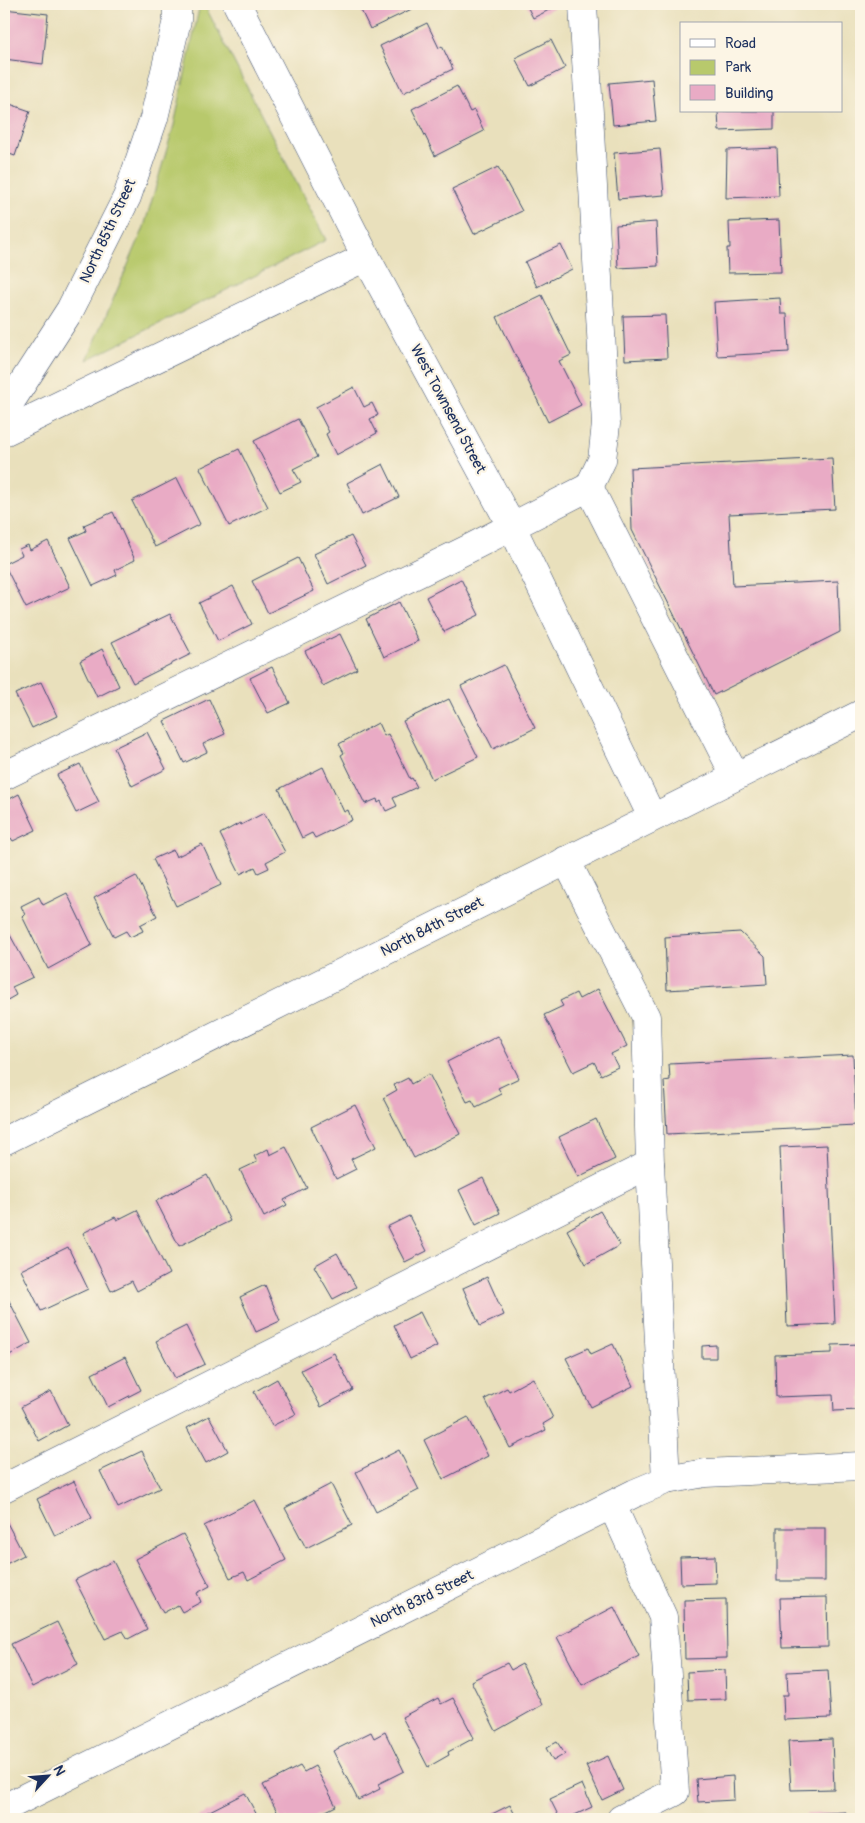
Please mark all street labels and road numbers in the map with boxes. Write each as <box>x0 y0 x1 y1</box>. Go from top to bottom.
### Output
street label: North 85th Street <box>76 175 141 286</box>
street label: West Townsend Street <box>406 341 491 478</box>
street label: North 84th Street <box>377 892 488 961</box>
street label: North 83rd Street <box>367 1565 477 1632</box>

